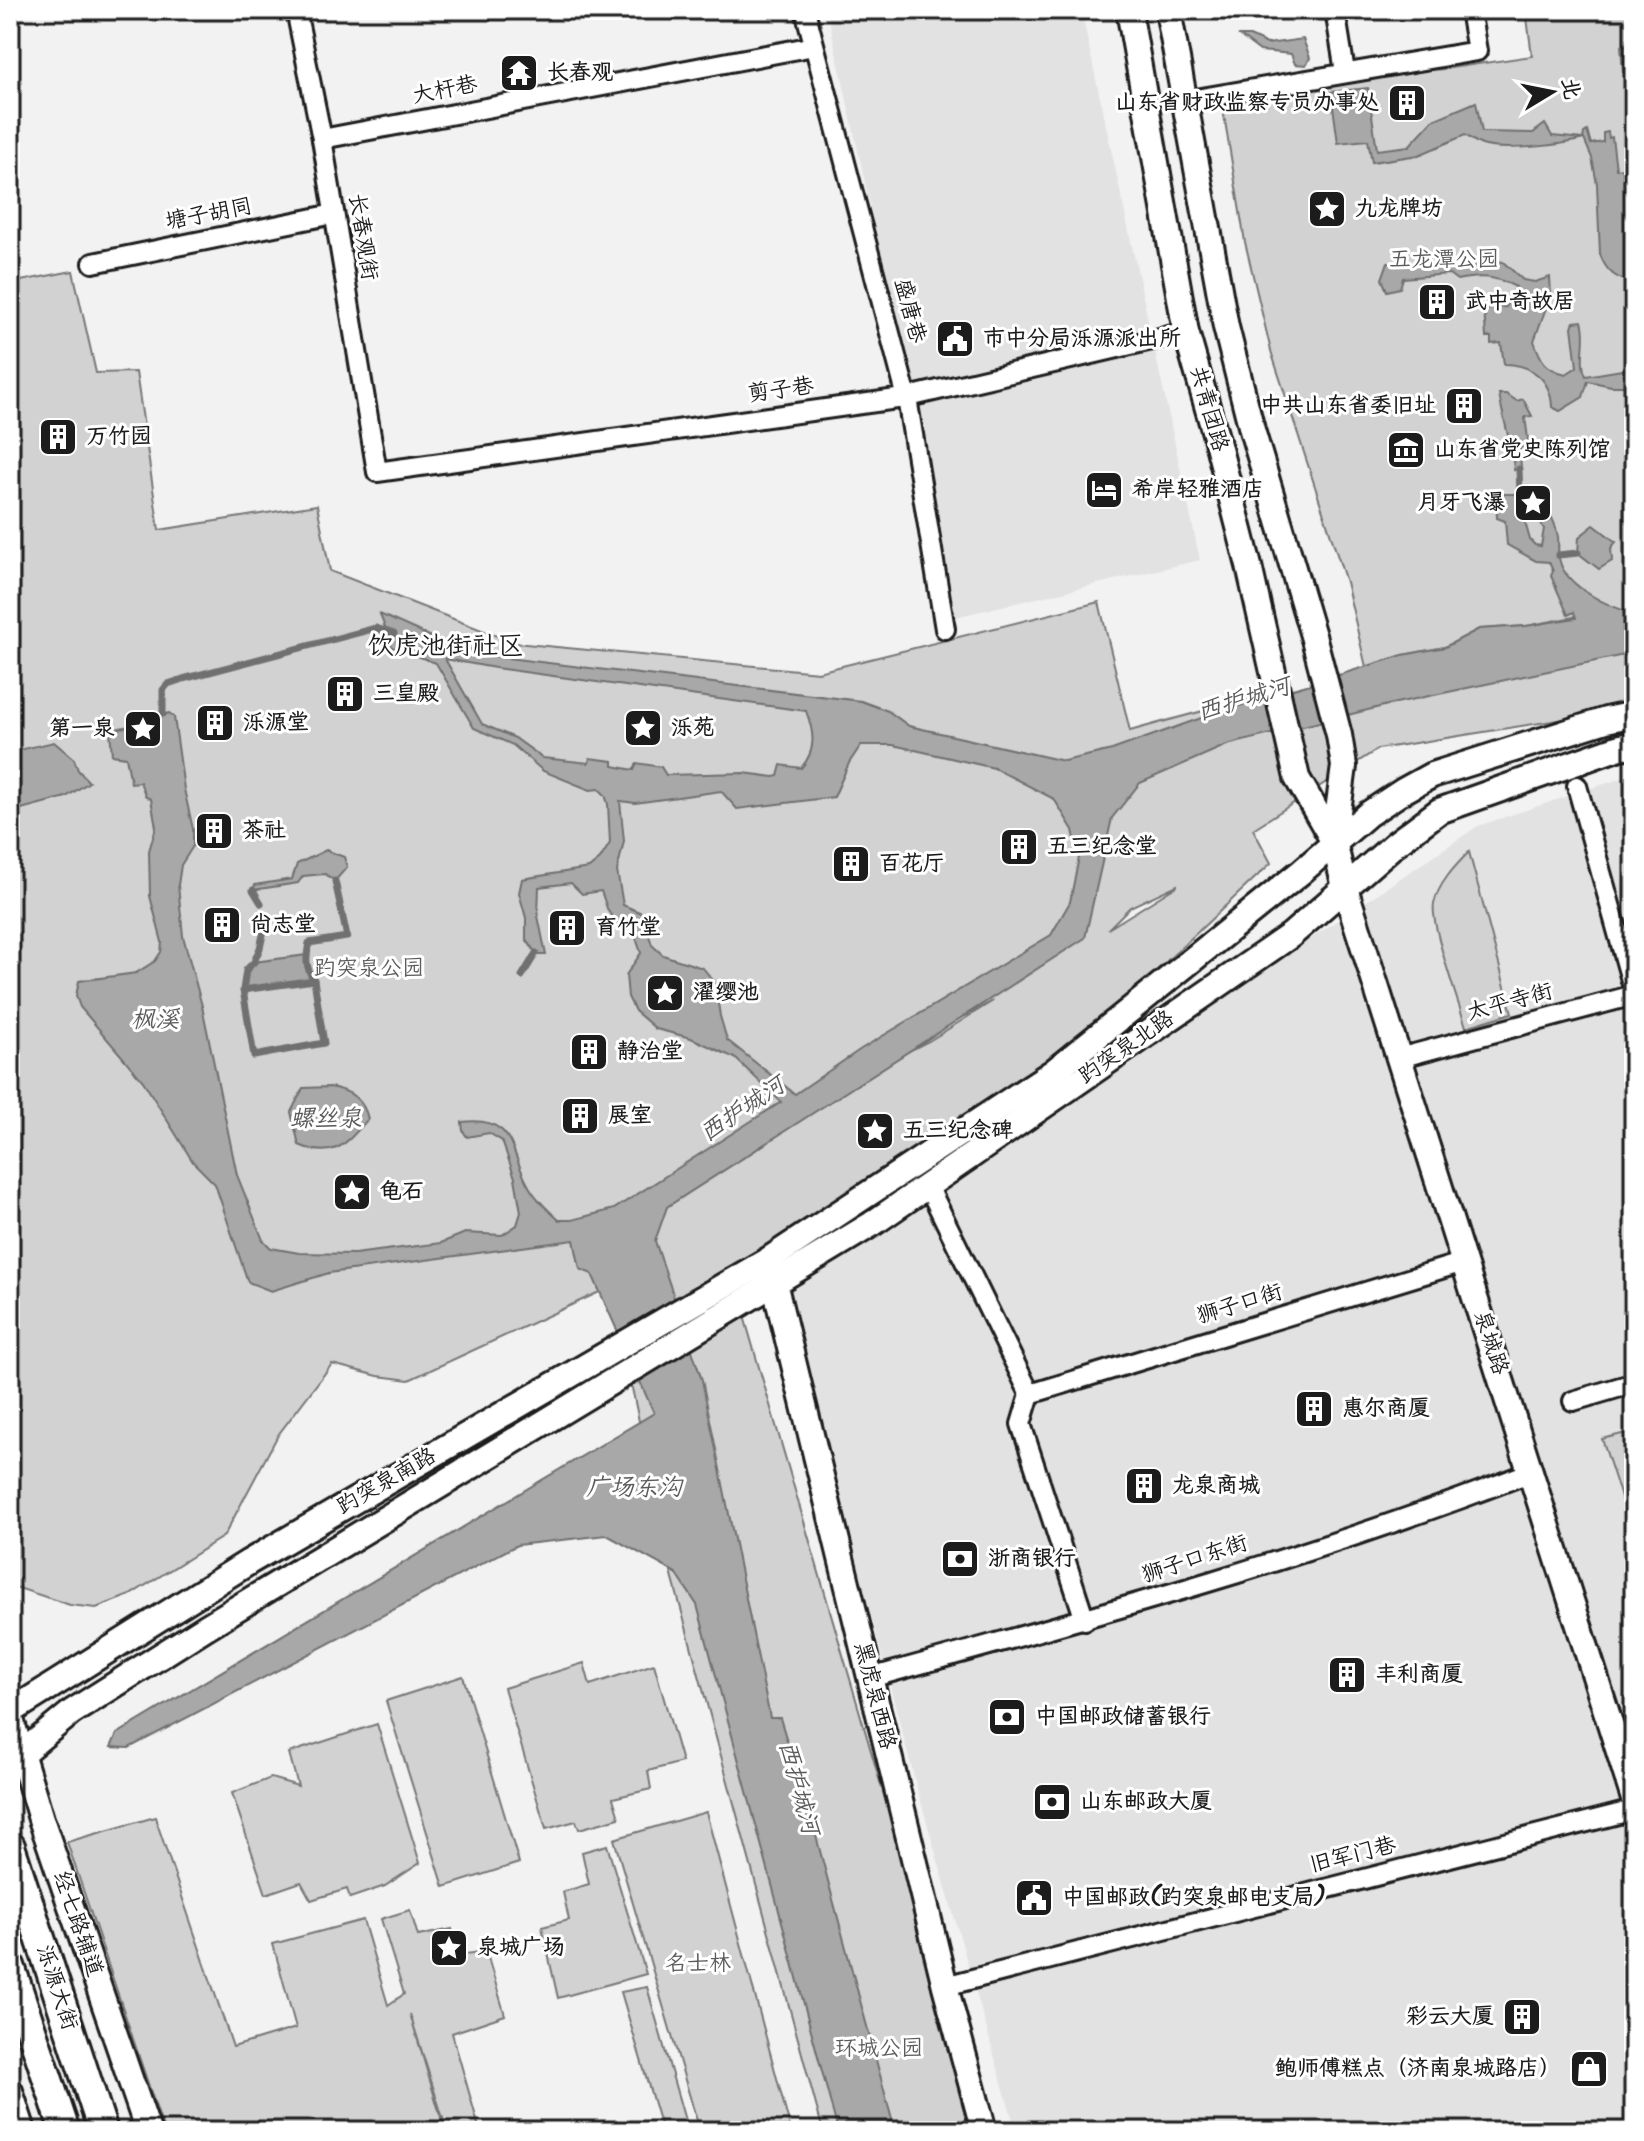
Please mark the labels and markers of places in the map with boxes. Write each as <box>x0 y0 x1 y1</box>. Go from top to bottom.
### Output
temple icon: 长春观 <box>498 52 540 94</box>
place label: 长春观 <box>547 56 613 91</box>
building icon: 山东省财政监察专员办事处 <box>1386 82 1428 124</box>
place label: 山东省财政监察专员办事处 <box>1115 86 1379 121</box>
place icon: 九龙牌坊 <box>1306 188 1348 230</box>
place label: 九龙牌坊 <box>1355 192 1443 227</box>
building icon: 武中奇故居 <box>1416 281 1458 323</box>
place label: 武中奇故居 <box>1465 285 1575 320</box>
public building icon: 市中分局泺源派出所 <box>934 318 976 360</box>
place label: 市中分局泺源派出所 <box>983 322 1181 357</box>
building icon: 中共山东省委旧址 <box>1443 385 1485 427</box>
place label: 中共山东省委旧址 <box>1260 389 1436 424</box>
building icon: 万竹园 <box>37 416 79 458</box>
place label: 万竹园 <box>86 420 152 455</box>
museum icon: 山东省党史陈列馆 <box>1385 429 1427 471</box>
place label: 山东省党史陈列馆 <box>1434 433 1610 468</box>
hotel icon: 希岸轻雅酒店 <box>1083 469 1125 511</box>
place label: 希岸轻雅酒店 <box>1132 473 1264 508</box>
place icon: 月牙飞瀑 <box>1512 482 1554 524</box>
place label: 月牙飞瀑 <box>1417 486 1505 521</box>
building icon: 三皇殿 <box>324 673 366 715</box>
place label: 三皇殿 <box>373 677 439 712</box>
building icon: 泺源堂 <box>194 702 236 744</box>
place label: 泺源堂 <box>243 706 309 741</box>
place icon: 泺苑 <box>622 707 664 749</box>
place icon: 第一泉 <box>122 708 164 750</box>
place label: 泺苑 <box>671 711 715 746</box>
place label: 第一泉 <box>49 712 115 747</box>
building icon: 茶社 <box>193 810 235 852</box>
place label: 茶社 <box>242 814 286 849</box>
building icon: 五三纪念堂 <box>998 826 1040 868</box>
place label: 五三纪念堂 <box>1047 830 1157 865</box>
building icon: 百花厅 <box>830 843 872 885</box>
place label: 百花厅 <box>879 847 945 882</box>
building icon: 尚志堂 <box>201 904 243 946</box>
building icon: 育竹堂 <box>546 907 588 949</box>
place label: 尚志堂 <box>250 908 316 943</box>
place label: 育竹堂 <box>595 911 661 946</box>
place icon: 濯缨池 <box>644 972 686 1014</box>
place label: 濯缨池 <box>693 976 759 1011</box>
building icon: 静治堂 <box>568 1031 610 1073</box>
place label: 静治堂 <box>617 1035 683 1070</box>
building icon: 展室 <box>559 1095 601 1137</box>
place label: 展室 <box>608 1099 652 1134</box>
place icon: 五三纪念碑 <box>854 1110 896 1152</box>
place label: 五三纪念碑 <box>903 1114 1013 1149</box>
place icon: 龟石 <box>331 1171 373 1213</box>
place label: 龟石 <box>380 1175 424 1210</box>
building icon: 惠尔商厦 <box>1293 1388 1335 1430</box>
place label: 惠尔商厦 <box>1342 1392 1430 1427</box>
building icon: 龙泉商城 <box>1123 1465 1165 1507</box>
place label: 龙泉商城 <box>1172 1469 1260 1504</box>
bank icon: 浙商银行 <box>939 1538 981 1580</box>
place label: 浙商银行 <box>988 1542 1076 1577</box>
building icon: 丰利商厦 <box>1326 1654 1368 1696</box>
place label: 丰利商厦 <box>1375 1658 1463 1693</box>
bank icon: 中国邮政储蓄银行 <box>986 1696 1028 1738</box>
place label: 中国邮政储蓄银行 <box>1035 1700 1211 1735</box>
bank icon: 山东邮政大厦 <box>1031 1781 1073 1823</box>
place label: 山东邮政大厦 <box>1080 1785 1212 1820</box>
public building icon: 中国邮政(趵突泉邮电支局) <box>1013 1877 1055 1919</box>
place label: 中国邮政(趵突泉邮电支局) <box>1062 1881 1326 1916</box>
place icon: 泉城广场 <box>428 1927 470 1969</box>
place label: 泉城广场 <box>477 1931 565 1966</box>
building icon: 彩云大厦 <box>1501 1996 1543 2038</box>
place label: 彩云大厦 <box>1406 2000 1494 2035</box>
shop icon: 鲍师傅糕点（济南泉城路店） <box>1568 2048 1610 2090</box>
place label: 鲍师傅糕点（济南泉城路店） <box>1275 2052 1561 2087</box>

